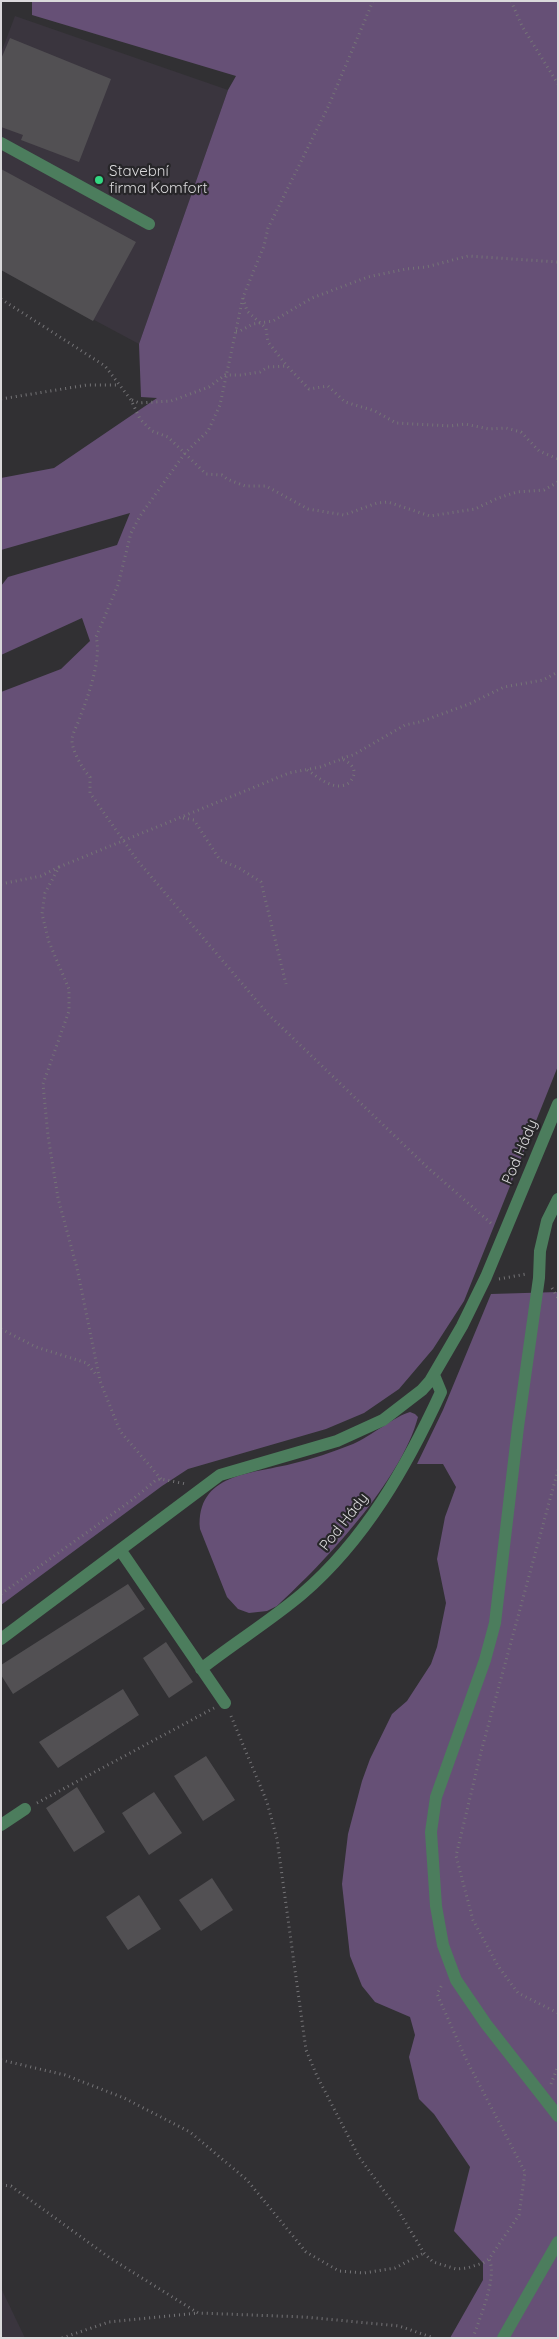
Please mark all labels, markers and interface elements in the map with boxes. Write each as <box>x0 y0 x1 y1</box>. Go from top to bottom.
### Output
place label: Stavební firma Komfort <box>109 162 208 197</box>
marker: Stavební firma Komfort <box>93 174 105 186</box>
street label: Pod Hády <box>498 1117 542 1187</box>
street label: Pod Hády <box>316 1489 372 1555</box>

